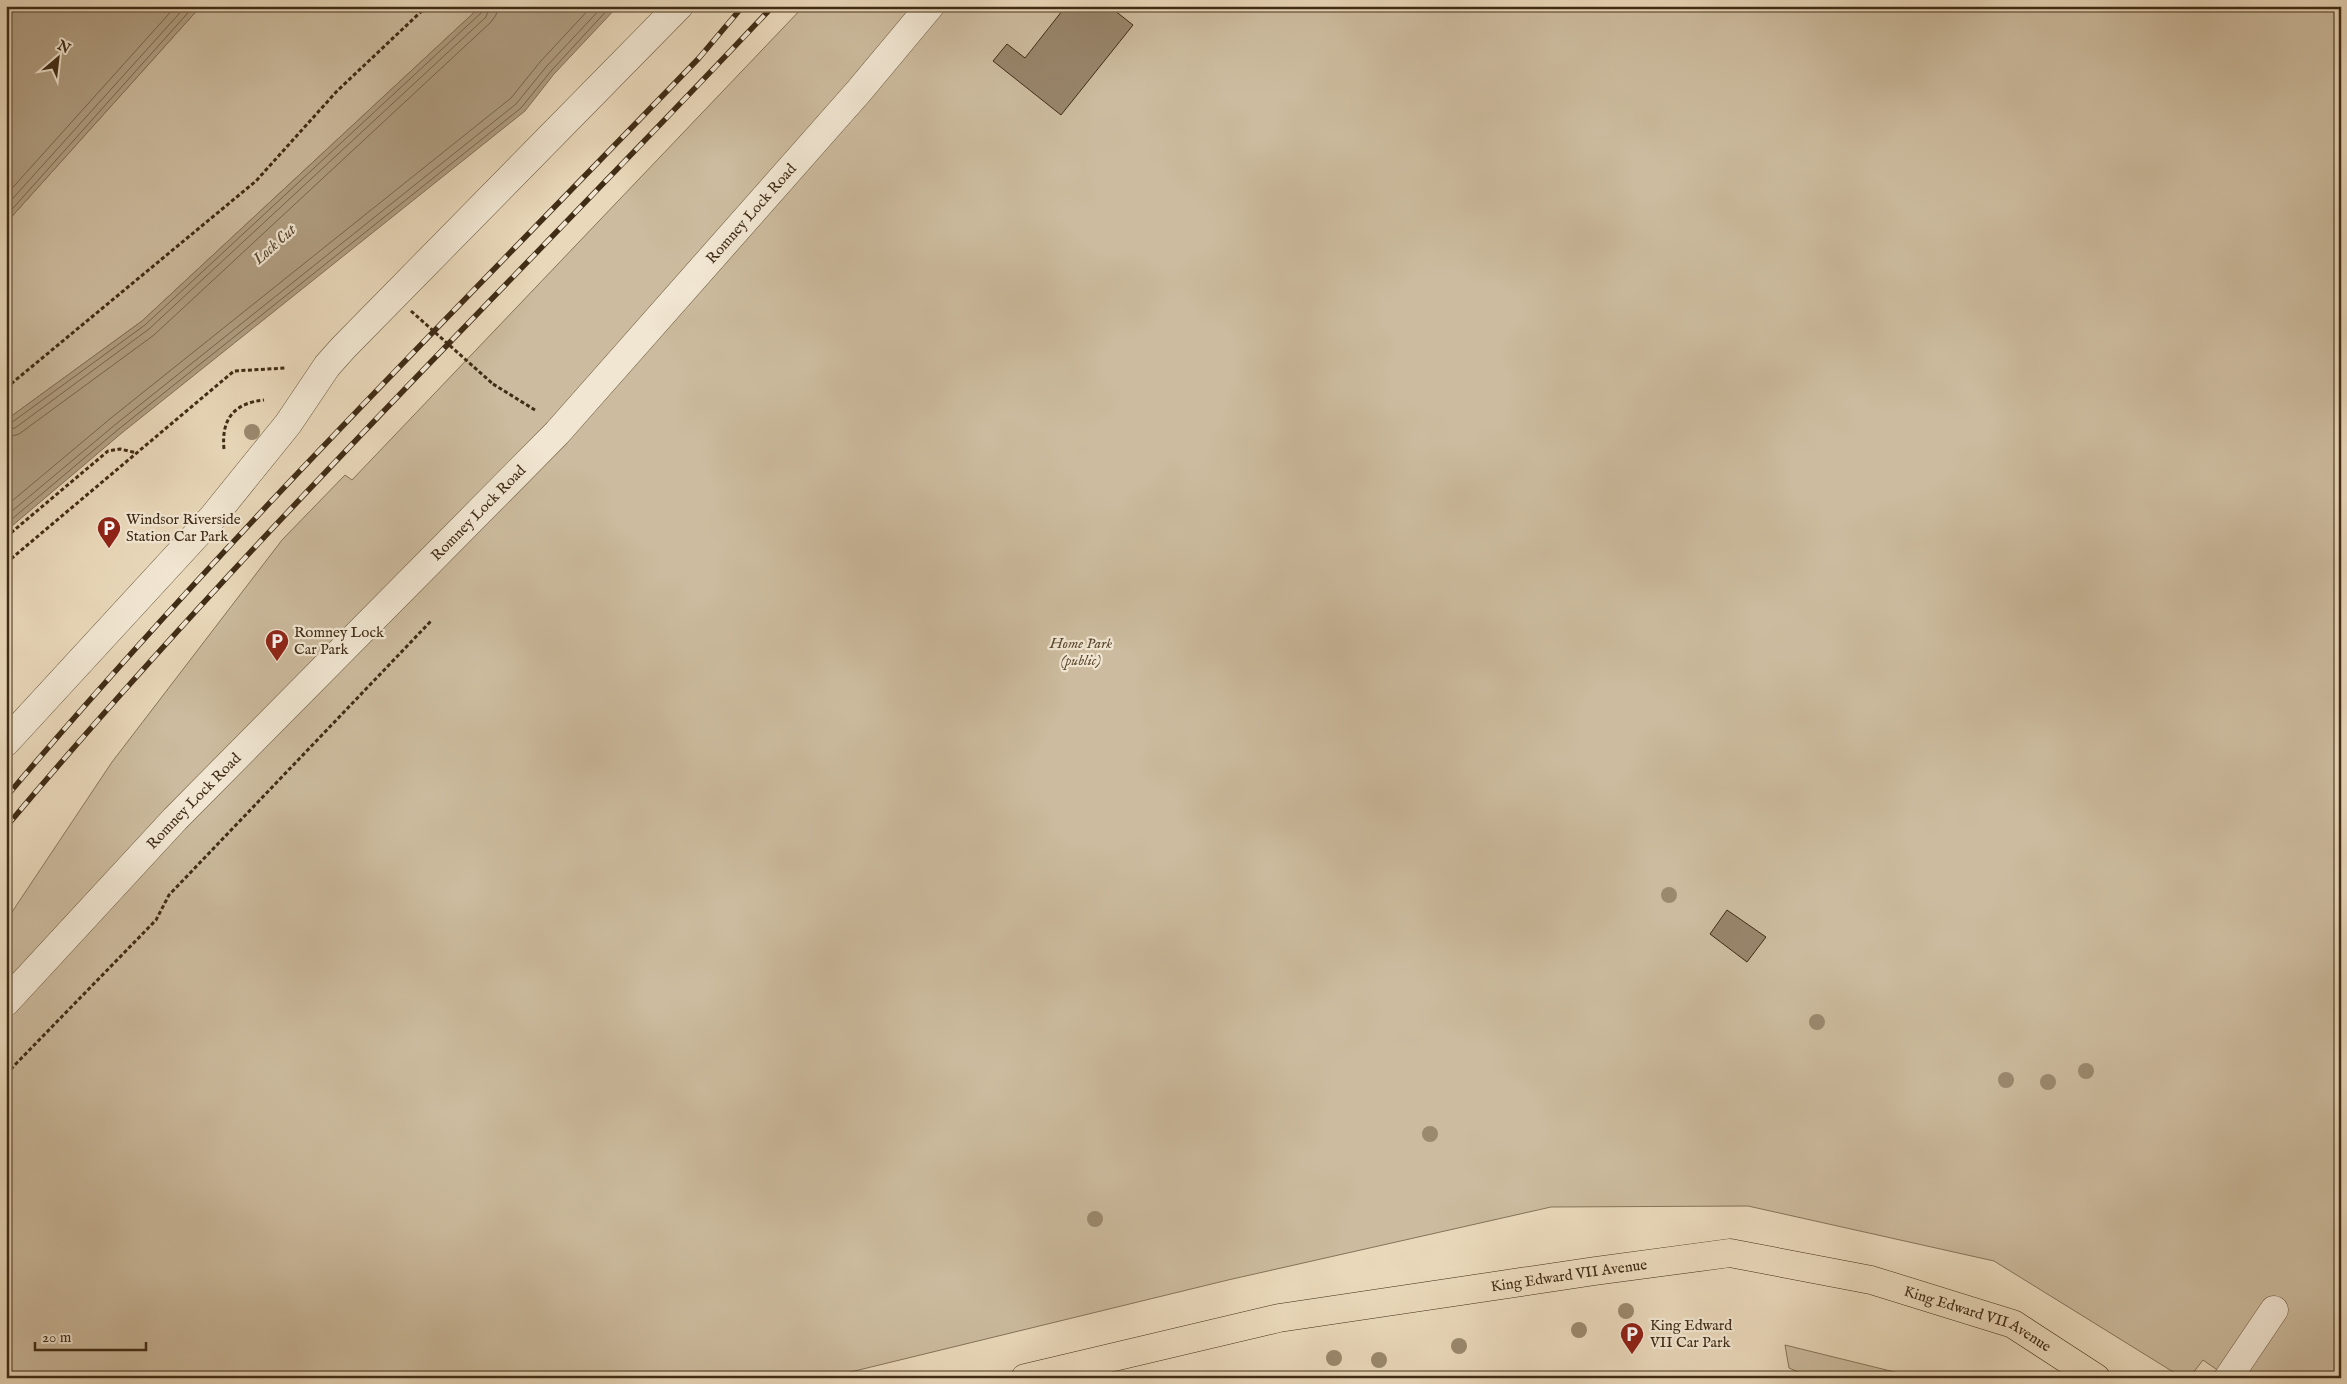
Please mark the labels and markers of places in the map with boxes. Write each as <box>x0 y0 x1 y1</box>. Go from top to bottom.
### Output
place label: Windsor Riverside Station Car Park <box>126 510 241 546</box>
parking icon: Windsor Riverside Station Car Park <box>96 515 122 549</box>
place label: Romney Lock Car Park <box>294 623 385 659</box>
parking icon: Romney Lock Car Park <box>264 628 290 662</box>
place label: King Edward VII Car Park <box>1649 1316 1733 1352</box>
parking icon: King Edward VII Car Park <box>1619 1321 1645 1355</box>

